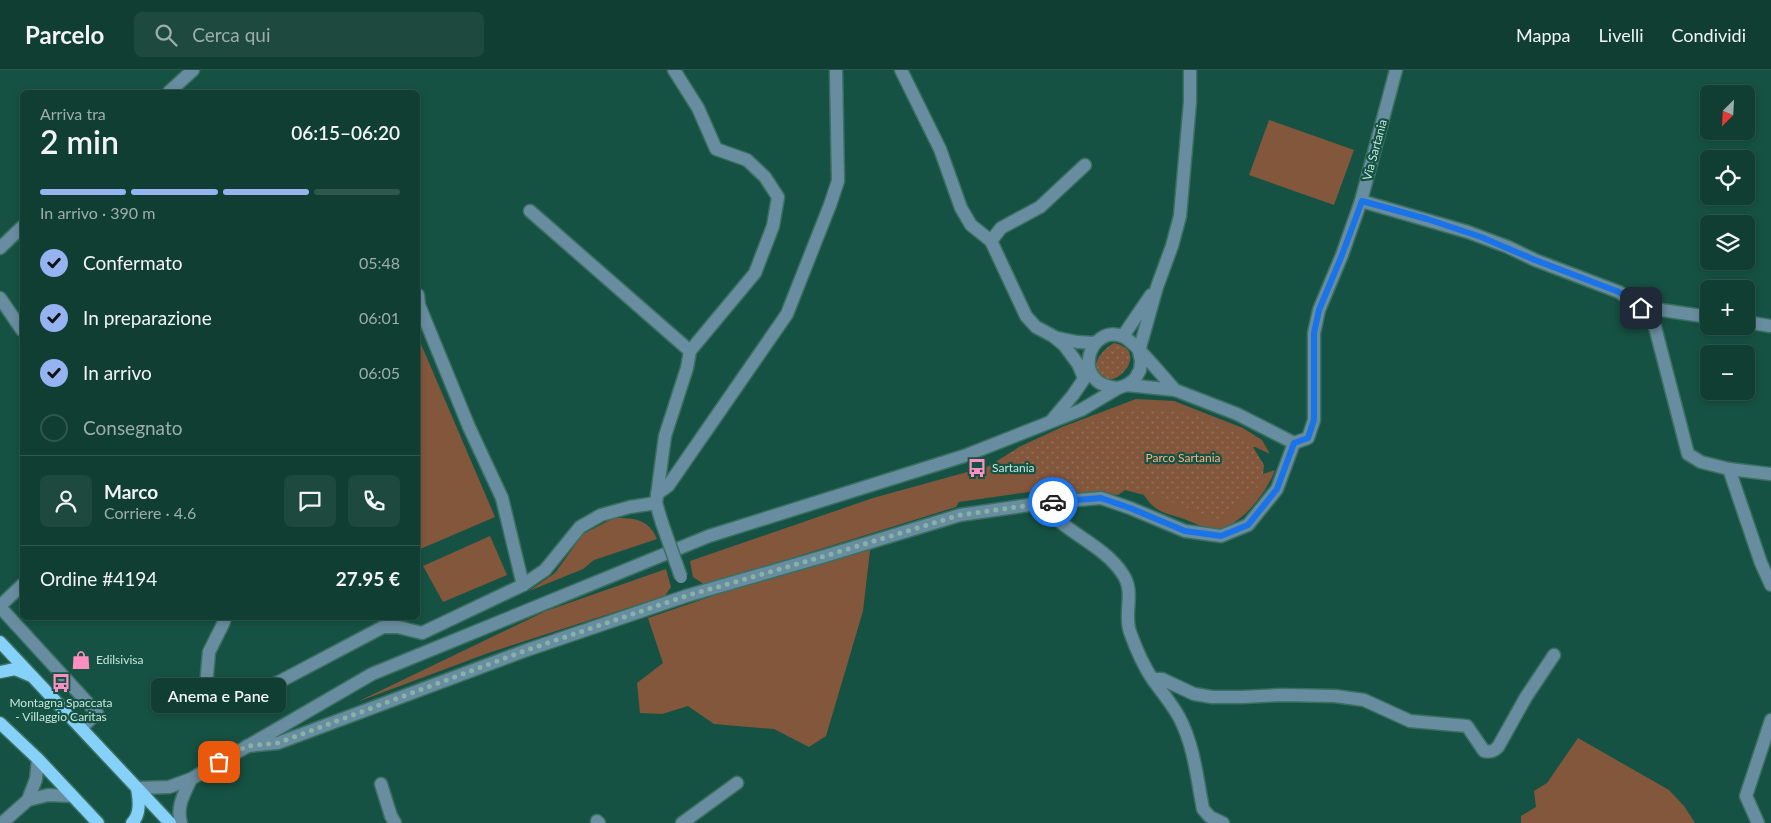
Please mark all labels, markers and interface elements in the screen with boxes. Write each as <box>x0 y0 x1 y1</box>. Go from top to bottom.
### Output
search box <box>134 12 484 57</box>
text: Parcelo <box>25 20 104 49</box>
icon: search <box>152 21 180 49</box>
text: Cerca qui <box>192 23 270 46</box>
text: Mappa <box>1516 24 1571 46</box>
text: Livelli <box>1599 24 1643 46</box>
text: Condividi <box>1671 24 1746 46</box>
north arrow <box>1700 85 1755 140</box>
map controls <box>1700 85 1755 400</box>
text: Arriva tra <box>40 104 106 123</box>
street label: Via Sartania <box>1359 118 1390 182</box>
text: 06:15–06:20 <box>291 121 400 144</box>
text: 2 min <box>40 122 119 161</box>
button: locate <box>1700 150 1755 205</box>
text: In arrivo · 390 m <box>40 203 155 222</box>
button: layers <box>1700 215 1755 270</box>
icon: check <box>40 249 68 277</box>
text: Confermato <box>83 251 183 274</box>
text: 05:48 <box>359 253 400 272</box>
button: + <box>1700 280 1755 335</box>
pin <box>1620 287 1662 329</box>
icon: home <box>1627 294 1655 322</box>
icon: check <box>40 304 68 332</box>
text: In preparazione <box>83 306 212 329</box>
text: 06:01 <box>359 308 400 327</box>
button: − <box>1700 345 1755 400</box>
icon: check <box>40 359 68 387</box>
text: In arrivo <box>83 361 152 384</box>
text: 06:05 <box>359 363 400 382</box>
text: Consegnato <box>83 416 182 439</box>
park label: Parco Sartania <box>1145 450 1221 465</box>
bus stop icon: Sartania <box>966 457 988 479</box>
place label: Sartania <box>992 460 1035 475</box>
button: person <box>40 475 92 527</box>
button: chat <box>284 475 336 527</box>
button: phone <box>348 475 400 527</box>
courier <box>1028 477 1078 527</box>
text: Marco <box>104 480 158 503</box>
icon: car <box>1039 488 1067 516</box>
text: Corriere · 4.6 <box>104 503 196 522</box>
text: Ordine #4194 <box>40 567 157 590</box>
text: 27.95 € <box>336 567 400 590</box>
shop icon: Edilsivisa <box>70 649 92 671</box>
place label: Edilsivisa <box>96 652 143 667</box>
bus stop icon: Montagna Spaccata - Villaggio Caritas <box>50 672 72 694</box>
callout: Anema e Pane <box>152 677 286 712</box>
text: Anema e Pane <box>168 686 269 705</box>
place label: Montagna Spaccata - Villaggio Caritas <box>9 695 113 724</box>
pin <box>198 741 240 783</box>
icon: bag <box>205 748 233 776</box>

